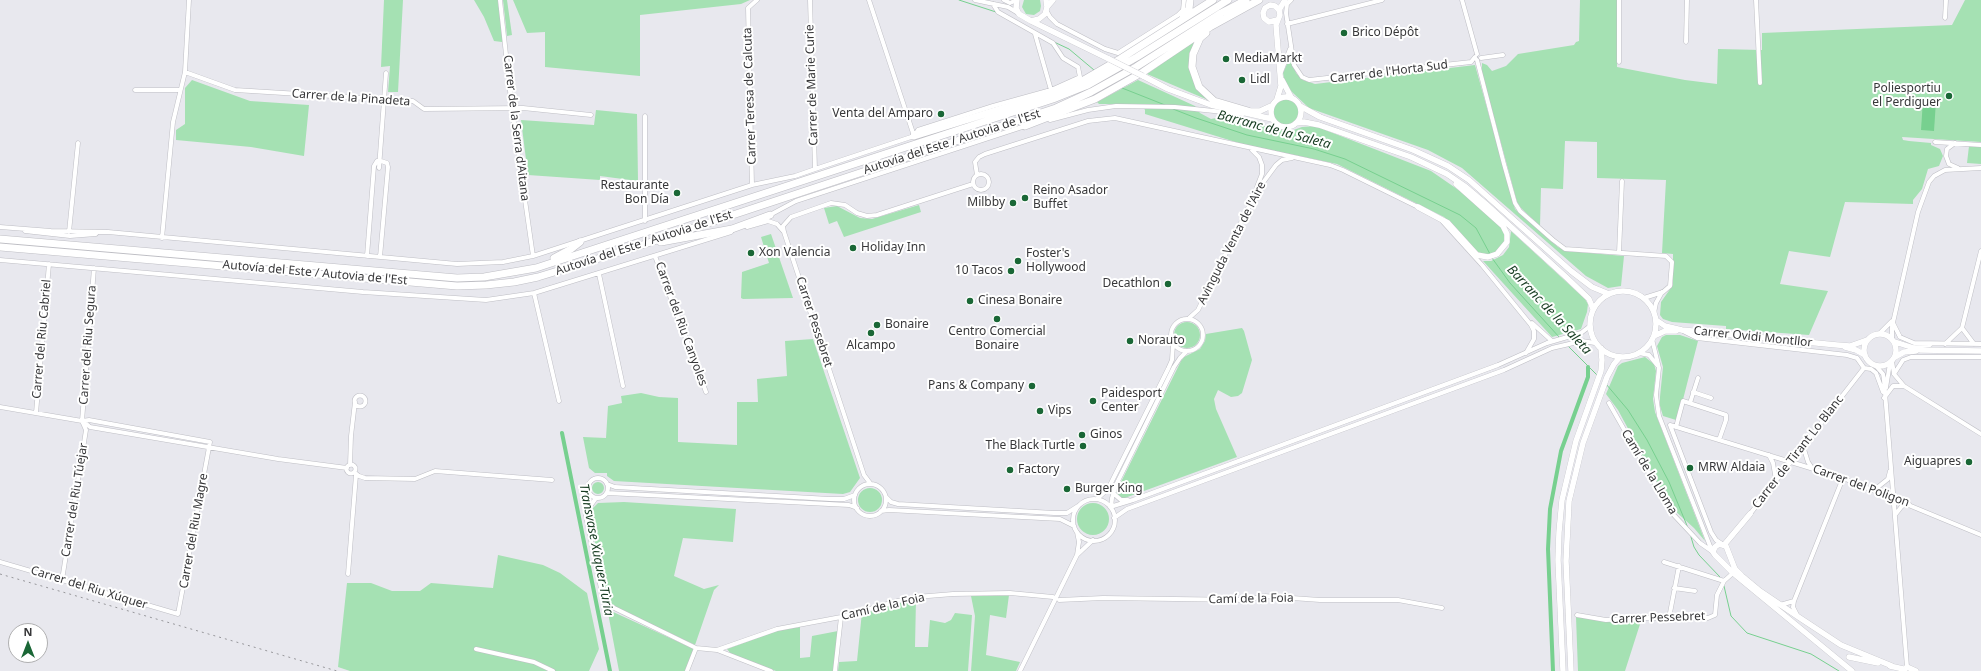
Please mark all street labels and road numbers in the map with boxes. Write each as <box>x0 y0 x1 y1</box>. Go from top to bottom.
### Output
street label: Carrer de Marie Curie <box>803 24 821 146</box>
street label: Carrer Teresa de Calcuta <box>740 27 760 165</box>
street label: Carrer de la Serra d'Aitana <box>500 54 532 202</box>
street label: Carrer de l'Horta Sud <box>1329 58 1449 86</box>
street label: Carrer de la Pinadeta <box>291 87 411 109</box>
street label: Autovía del Este / Autovia de l'Est <box>862 107 1042 177</box>
street label: Avinguda Venta de l'Aire <box>1195 179 1269 307</box>
street label: Autovía del Este / Autovia de l'Est <box>554 208 734 278</box>
street label: Autovía del Este / Autovia de l'Est <box>222 258 408 288</box>
street label: Carrer del Riu Canyoles <box>652 260 710 388</box>
street label: Carrer Pessebret <box>793 275 835 369</box>
street label: Carrer del Riu Cabriel <box>30 279 54 399</box>
street label: Carrer del Riu Segura <box>77 285 99 405</box>
street label: Carrer Ovidi Montllor <box>1693 324 1813 350</box>
street label: Carrer de Tirant Lo Blanc <box>1749 393 1847 511</box>
street label: Camí de la Lloma <box>1618 427 1680 517</box>
street label: Carrer del Riu Túejar <box>59 442 91 558</box>
street label: Carrer del Poligon <box>1811 462 1911 510</box>
street label: Carrer del Riu Magre <box>177 472 211 590</box>
street label: Carrer del Riu Xúquer <box>29 563 149 613</box>
street label: Camí de la Foia <box>840 590 926 624</box>
street label: Camí de la Foia <box>1208 591 1294 607</box>
street label: Carrer Pessebret <box>1611 609 1705 627</box>

